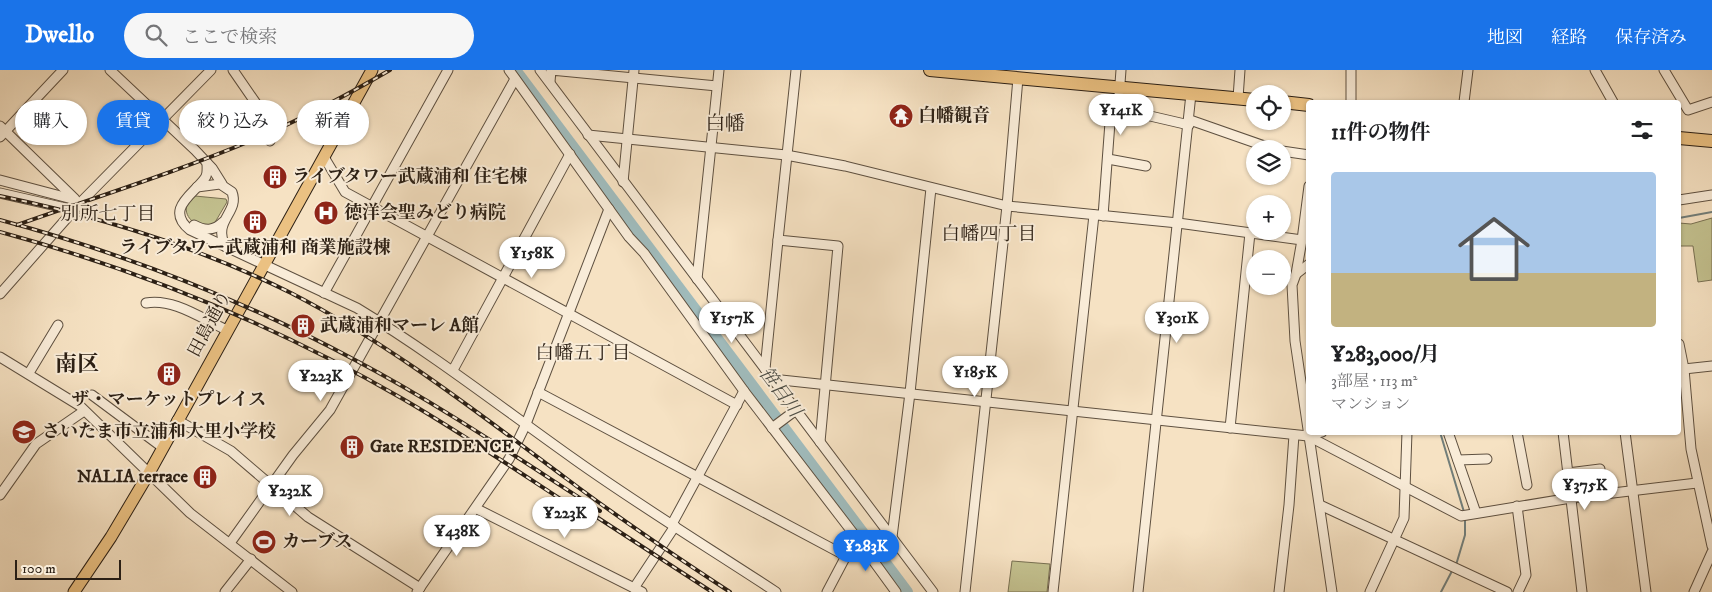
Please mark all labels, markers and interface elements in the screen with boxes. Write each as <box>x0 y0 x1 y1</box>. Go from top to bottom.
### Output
search box <box>124 13 474 58</box>
text: Dwello <box>25 20 94 50</box>
icon: search <box>142 21 170 49</box>
text: ここで検索 <box>182 26 277 49</box>
text: 地図 <box>1487 27 1523 49</box>
text: 経路 <box>1551 27 1587 49</box>
text: 保存済み <box>1615 27 1687 49</box>
map controls <box>1246 85 1291 295</box>
button: locate <box>1246 85 1291 130</box>
pin: ¥141K <box>1086 93 1156 136</box>
chip: 購入 <box>15 100 87 145</box>
chip: 賃貸 <box>97 100 169 145</box>
chip: 絞り込み <box>179 100 287 145</box>
chip: 新着 <box>297 100 369 145</box>
text: ¥141K <box>1100 100 1142 120</box>
temple icon: 白幡観音 <box>888 103 914 129</box>
place label: 白幡観音 <box>918 105 990 127</box>
district label: 白幡 <box>705 112 745 137</box>
icon: filters <box>1628 116 1656 144</box>
text: 11件の物件 <box>1331 120 1430 146</box>
button: layers <box>1246 140 1291 185</box>
building icon: ライブタワー武蔵浦和 住宅棟 <box>262 164 288 190</box>
place label: ライブタワー武蔵浦和 住宅棟 <box>292 166 528 188</box>
button: + <box>1246 195 1291 240</box>
hospital icon: 徳洋会聖みどり病院 <box>313 200 339 226</box>
place label: 徳洋会聖みどり病院 <box>344 202 506 224</box>
district label: 別所七丁目 <box>60 203 156 226</box>
icon: home <box>1449 204 1539 294</box>
building icon: ライブタワー武蔵浦和 商業施設棟 <box>242 209 268 235</box>
district label: 白幡四丁目 <box>941 223 1037 246</box>
pin: ¥158K <box>497 236 567 279</box>
place label: ライブタワー武蔵浦和 商業施設棟 <box>119 237 391 259</box>
text: ¥158K <box>510 243 554 263</box>
button: − <box>1246 250 1291 295</box>
street label: 田島通り <box>183 287 237 361</box>
pin: ¥157K <box>697 302 767 344</box>
pin: ¥301K <box>1142 302 1212 344</box>
text: ¥157K <box>710 308 754 328</box>
text: ¥301K <box>1156 308 1198 328</box>
building icon: 武蔵浦和マーレ A館 <box>290 313 316 339</box>
place label: 武蔵浦和マーレ A館 <box>320 315 479 337</box>
district label: 白幡五丁目 <box>535 342 631 365</box>
text: ¥283,000/月 <box>1331 342 1440 368</box>
district label: 南区 <box>55 351 99 378</box>
pin: ¥185K <box>940 356 1010 398</box>
pin: ¥223K <box>286 360 356 402</box>
building icon: ザ・マーケットプレイス <box>156 361 182 387</box>
water label: 笹目川 <box>754 362 808 423</box>
text: ¥185K <box>953 362 997 382</box>
text: ¥223K <box>299 366 343 386</box>
text: 3部屋 · 113 m² <box>1331 371 1418 391</box>
place label: ザ・マーケットプレイス <box>72 389 266 411</box>
text: マンション <box>1331 394 1410 414</box>
school or university icon: さいたま市立浦和大里小学校 <box>11 419 37 445</box>
place label: さいたま市立浦和大里小学校 <box>42 421 276 443</box>
building icon: Gate RESIDENCE <box>339 434 365 460</box>
place label: Gate RESIDENCE <box>370 436 514 458</box>
building icon: NALIA terrace <box>192 464 218 490</box>
place label: NALIA terrace <box>77 466 189 488</box>
pin: ¥375K <box>1550 468 1620 511</box>
pin: ¥232K <box>255 474 325 517</box>
text: ¥375K <box>1563 475 1607 495</box>
text: ¥232K <box>268 481 312 501</box>
pin: ¥223K <box>530 496 600 539</box>
text: ¥223K <box>543 503 587 523</box>
pin: ¥438K <box>422 514 492 557</box>
text: ¥438K <box>434 521 480 541</box>
sports icon: カーブス <box>251 529 277 555</box>
pin: ¥283K <box>831 530 901 572</box>
place label: カーブス <box>282 531 352 553</box>
text: ¥283K <box>844 536 888 556</box>
scale bar <box>15 557 121 580</box>
text: 100 m <box>22 560 56 578</box>

